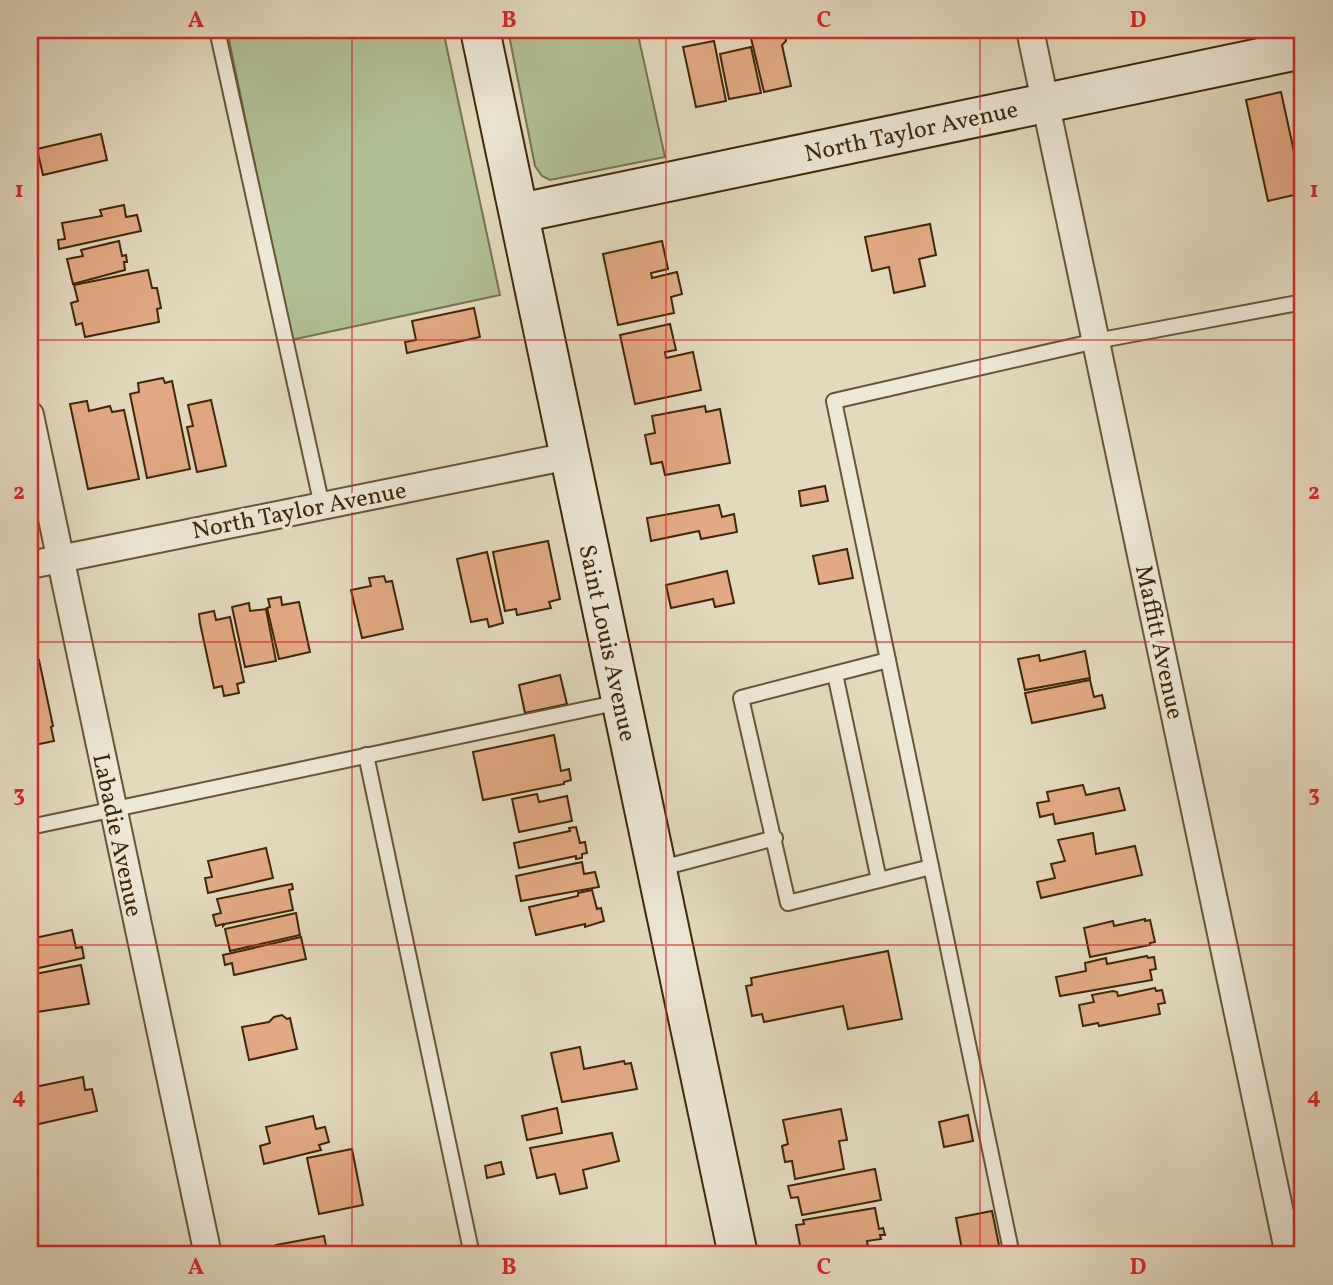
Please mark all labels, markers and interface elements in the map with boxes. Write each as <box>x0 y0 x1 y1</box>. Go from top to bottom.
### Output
text: A <box>188 5 204 37</box>
text: B <box>501 5 517 37</box>
text: C <box>817 5 831 37</box>
text: D <box>1130 5 1147 37</box>
street label: North Taylor Avenue <box>801 94 1021 172</box>
text: 1 <box>14 175 24 207</box>
text: 1 <box>1309 175 1319 207</box>
street label: North Taylor Avenue <box>189 475 409 549</box>
text: 2 <box>13 477 25 509</box>
text: 2 <box>1308 477 1320 509</box>
street label: Saint Louis Avenue <box>569 542 644 745</box>
street label: Maffitt Avenue <box>1125 562 1191 723</box>
street label: Labadie Avenue <box>82 751 150 920</box>
text: 3 <box>13 779 25 811</box>
text: 3 <box>1308 779 1320 811</box>
text: 4 <box>12 1081 26 1113</box>
text: 4 <box>1307 1081 1321 1113</box>
text: A <box>188 1252 204 1284</box>
text: B <box>501 1252 517 1284</box>
text: C <box>817 1252 831 1284</box>
text: D <box>1130 1252 1147 1284</box>

